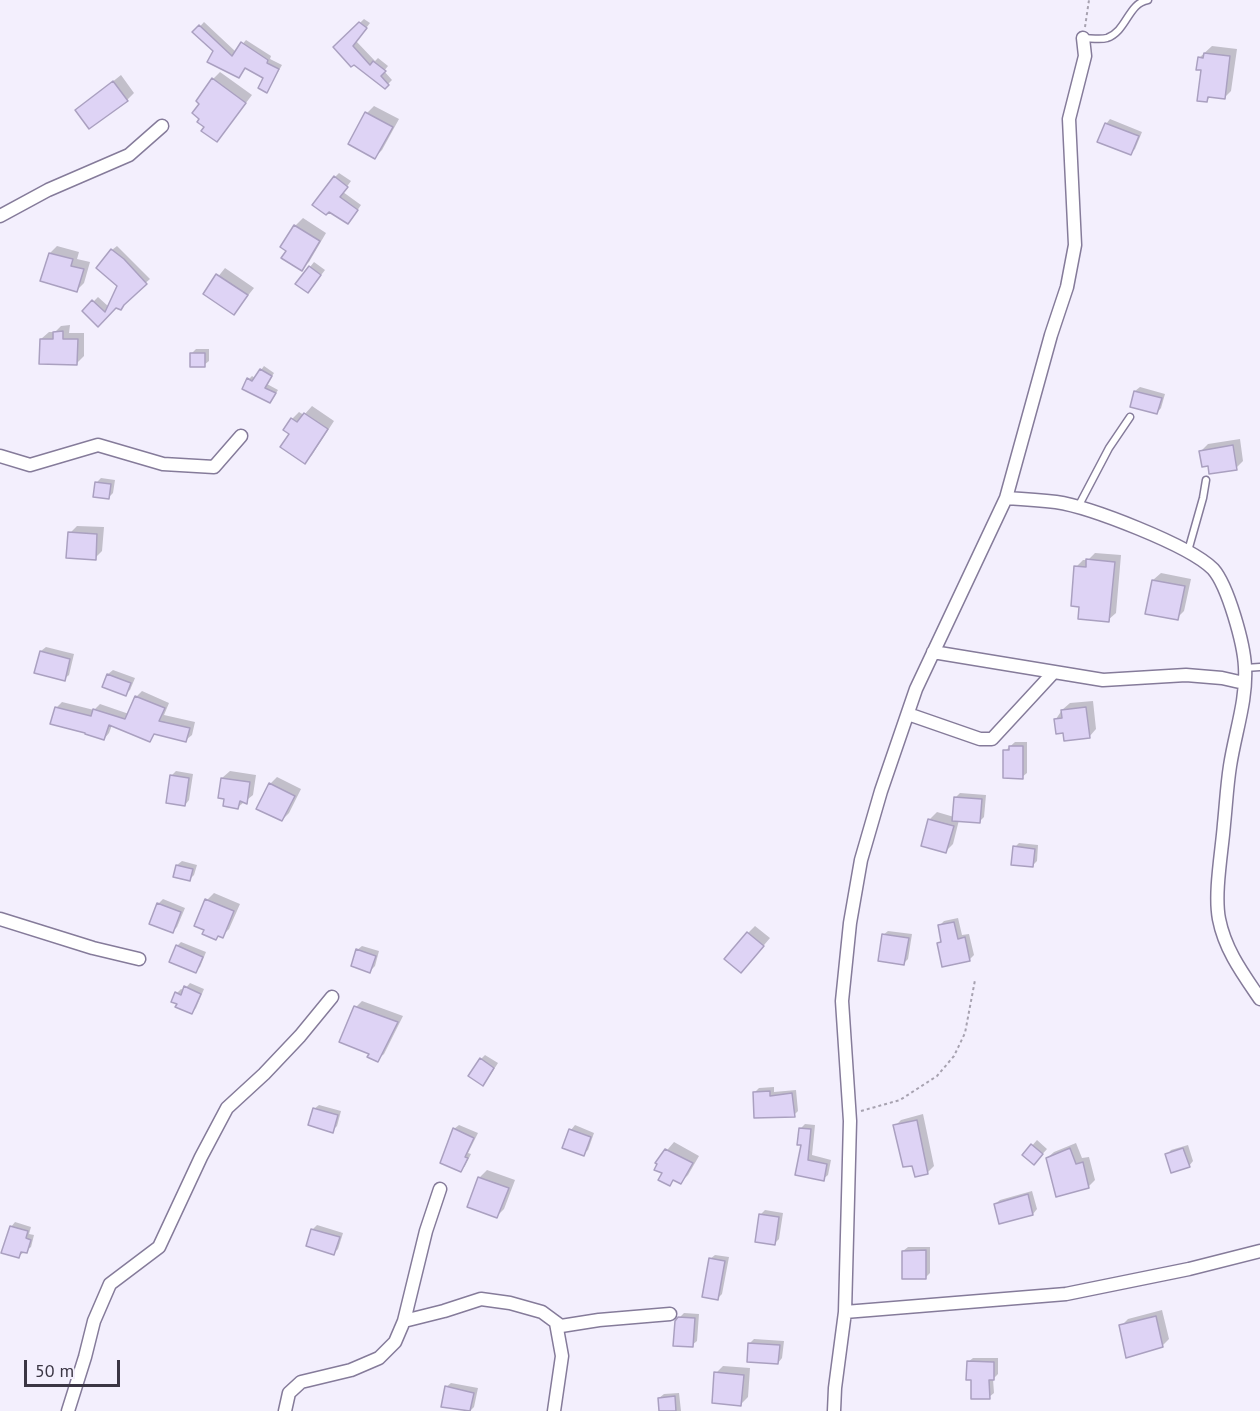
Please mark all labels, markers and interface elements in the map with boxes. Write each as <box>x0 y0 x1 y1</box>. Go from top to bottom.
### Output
scale bar <box>27 1348 123 1386</box>
text: 50 m <box>35 1359 74 1382</box>

